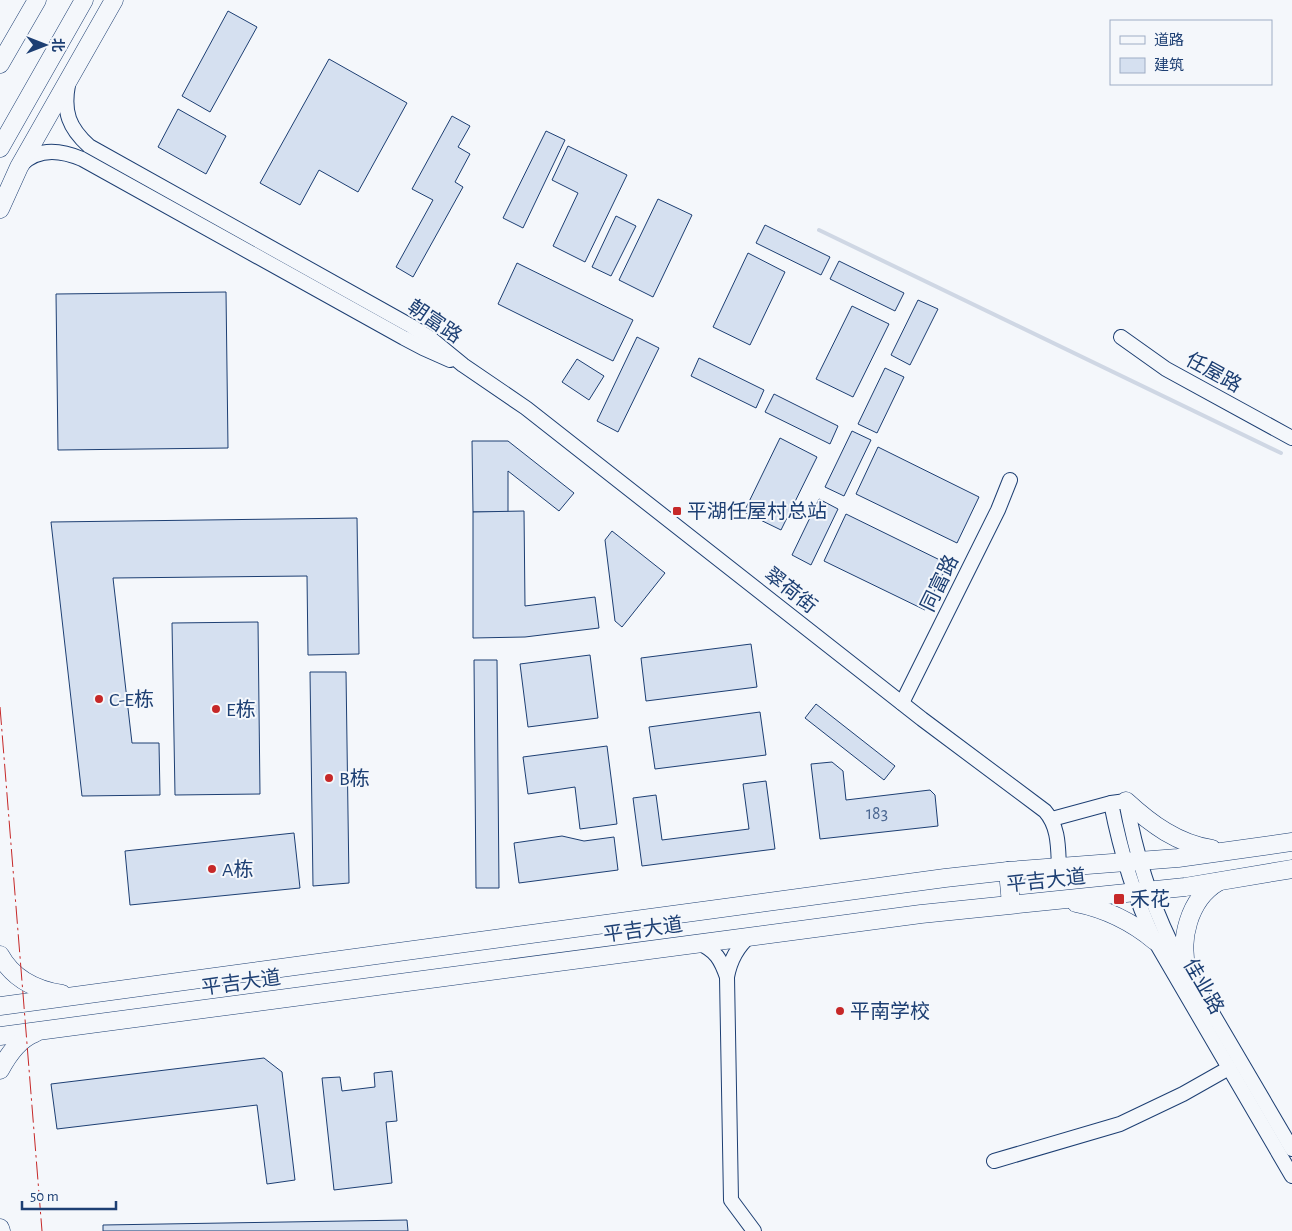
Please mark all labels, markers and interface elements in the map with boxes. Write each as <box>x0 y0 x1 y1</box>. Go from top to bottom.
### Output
north arrow <box>20 20 70 70</box>
legend <box>1110 20 1272 85</box>
text: 道路 <box>1154 32 1184 48</box>
text: 北 <box>50 38 65 52</box>
text: 建筑 <box>1154 57 1184 73</box>
street label: 朝富路 <box>404 296 465 347</box>
street label: 任屋路 <box>1182 349 1245 396</box>
place label: 平湖任屋村总站 <box>687 501 827 522</box>
marker: 平湖任屋村总站 <box>671 505 683 517</box>
street label: 同富路 <box>917 552 962 615</box>
street label: 翠荷街 <box>761 564 821 617</box>
place label: C-E栋 <box>109 689 154 710</box>
marker: C-E栋 <box>93 693 105 705</box>
place label: E栋 <box>226 699 256 720</box>
marker: E栋 <box>210 703 222 715</box>
place label: B栋 <box>339 768 370 789</box>
marker: B栋 <box>323 772 335 784</box>
house number: 183 <box>866 805 888 823</box>
place label: A栋 <box>222 859 254 880</box>
marker: A栋 <box>206 863 218 875</box>
street label: 平吉大道 <box>1005 866 1087 895</box>
place label: 禾花 <box>1130 889 1170 910</box>
marker: 禾花 <box>1112 892 1126 906</box>
street label: 平吉大道 <box>602 914 684 945</box>
street label: 佳业路 <box>1179 955 1228 1017</box>
street label: 平吉大道 <box>200 967 282 998</box>
place label: 平南学校 <box>850 1001 930 1022</box>
marker: 平南学校 <box>834 1005 846 1017</box>
scale bar <box>22 1178 116 1210</box>
text: 50 m <box>30 1189 59 1204</box>

